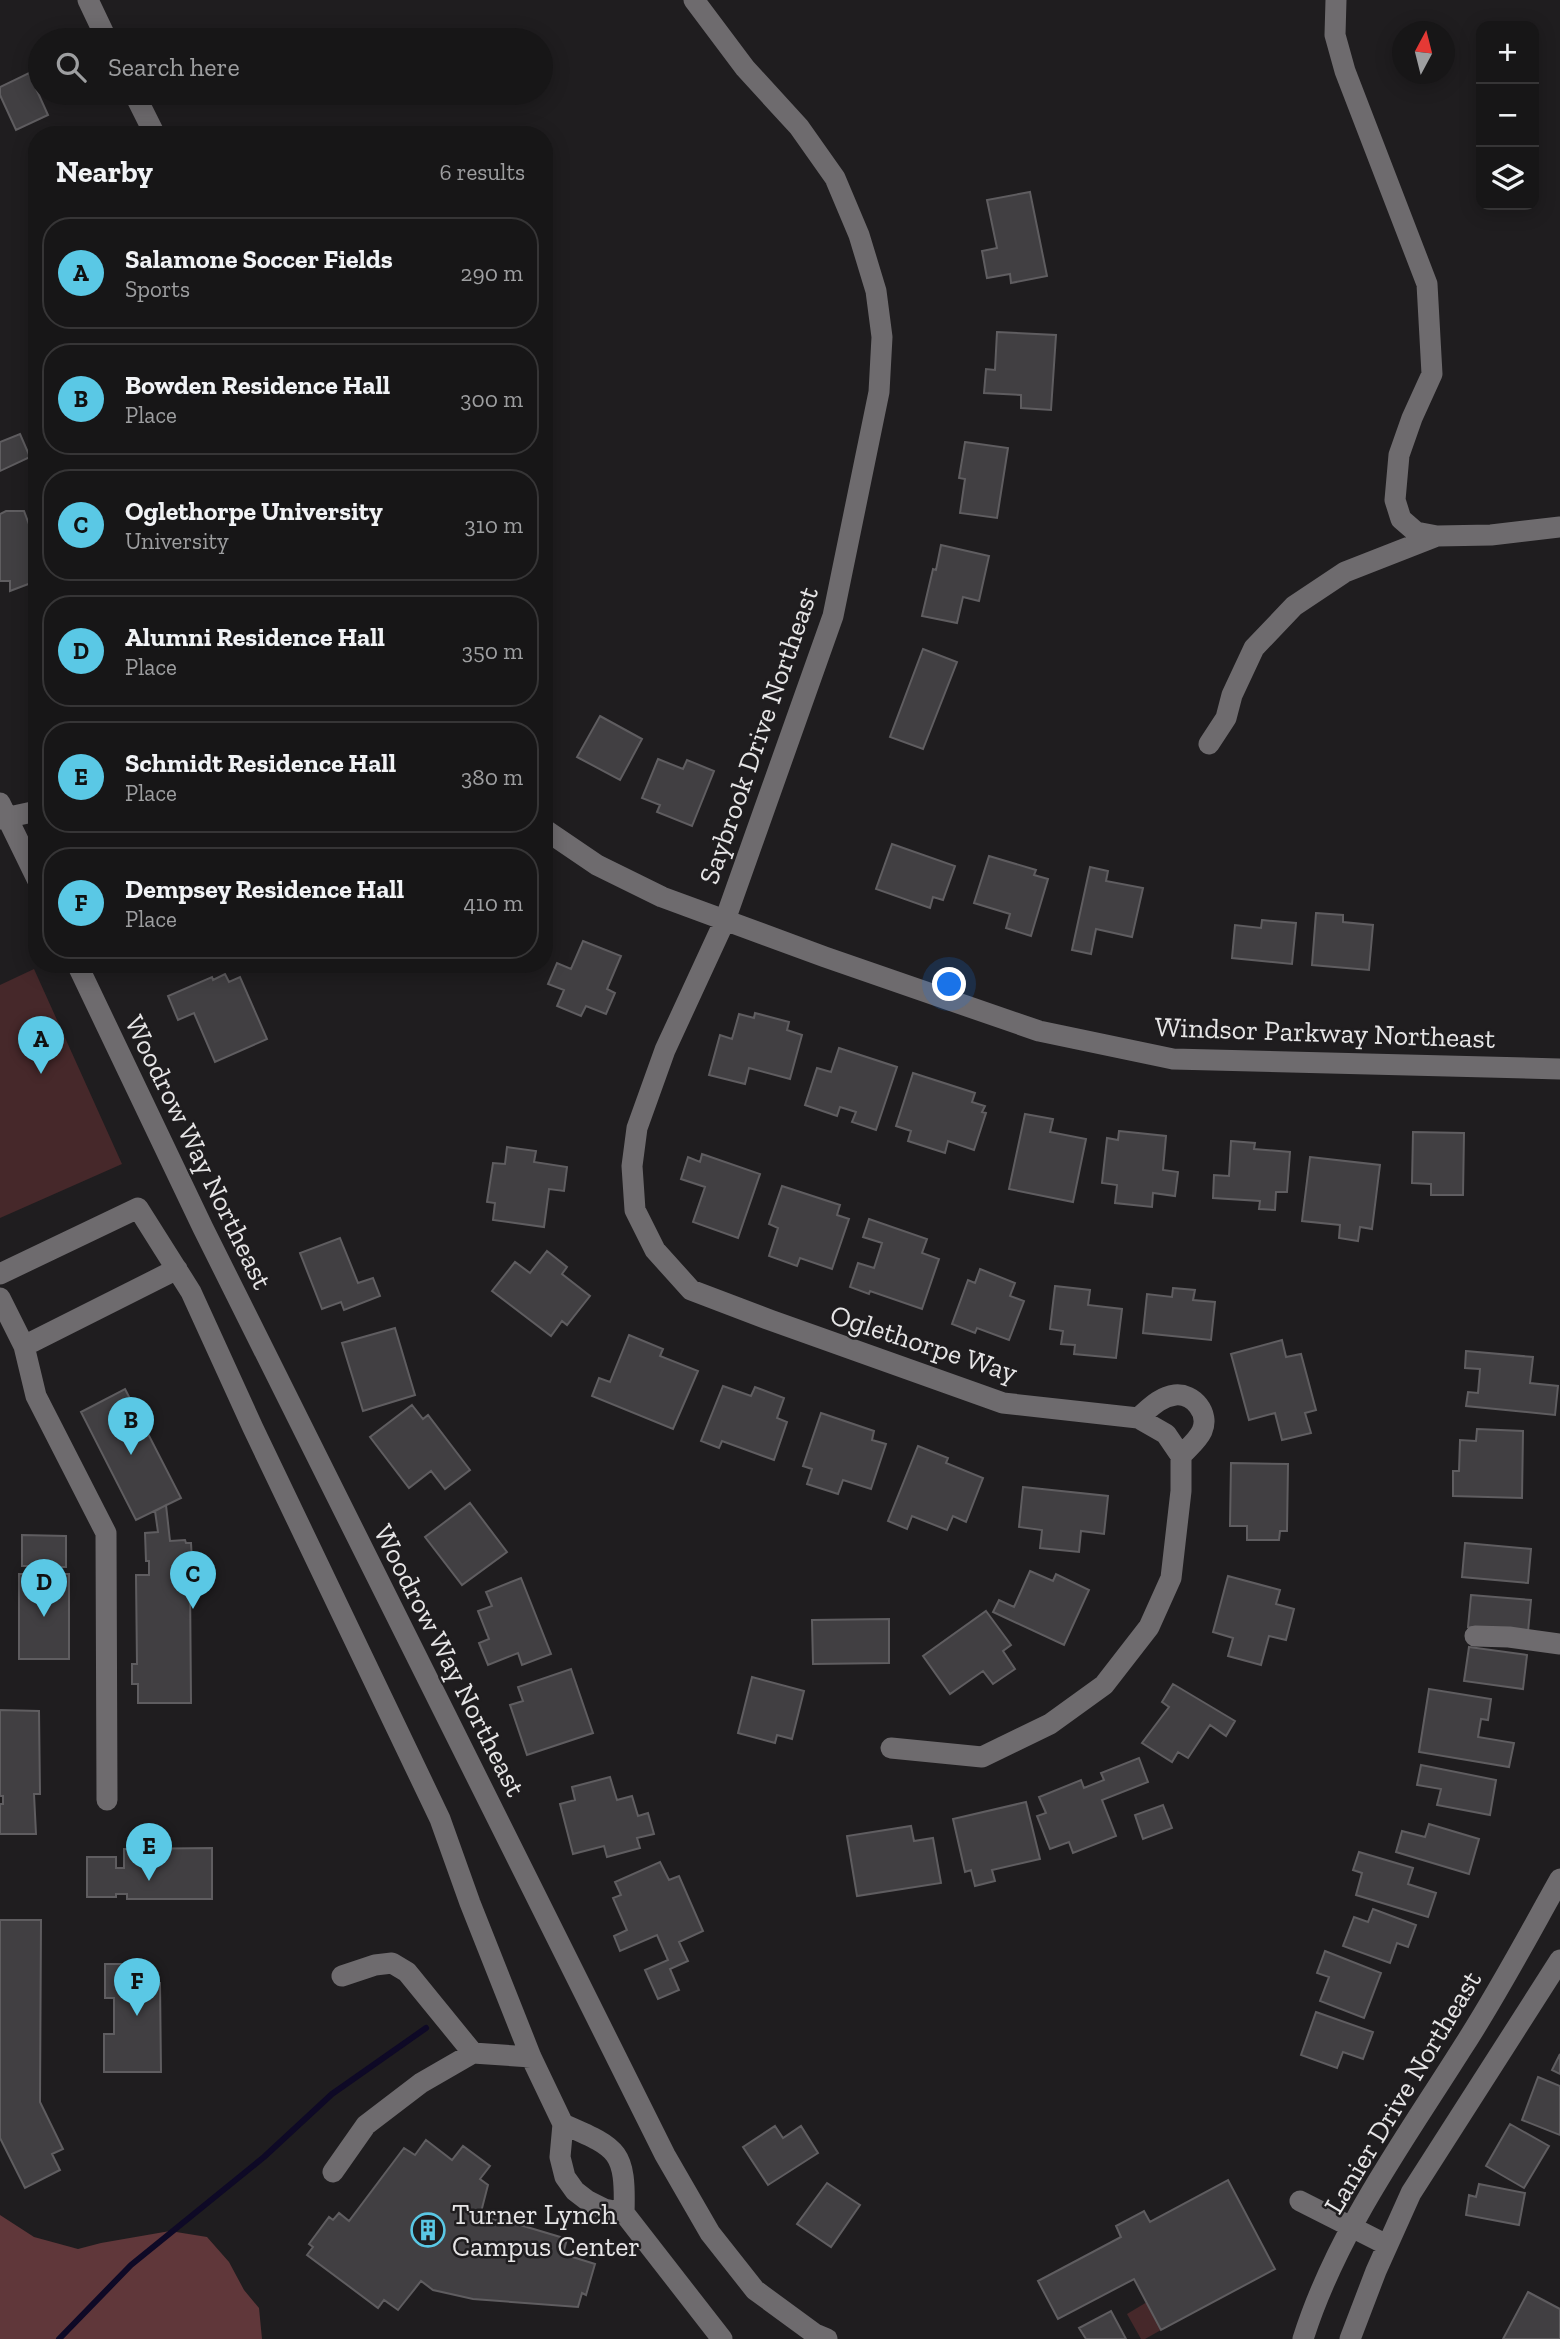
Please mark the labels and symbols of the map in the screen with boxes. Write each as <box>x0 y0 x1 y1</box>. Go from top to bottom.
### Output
north arrow <box>1392 21 1455 84</box>
street label: Saybrook Drive Northeast <box>692 582 825 888</box>
your location <box>932 967 966 1001</box>
street label: Woodrow Way Northeast <box>118 1010 280 1295</box>
street label: Windsor Parkway Northeast <box>1154 1010 1496 1055</box>
pin: A <box>18 1016 64 1074</box>
street label: Oglethorpe Way <box>826 1298 1022 1389</box>
pin: B <box>108 1397 154 1455</box>
street label: Woodrow Way Northeast <box>367 1519 533 1802</box>
pin: C <box>170 1551 216 1609</box>
pin: D <box>21 1559 67 1617</box>
pin: E <box>126 1823 172 1881</box>
pin: F <box>114 1958 160 2016</box>
street label: Lanier Drive Northeast <box>1317 1964 1488 2220</box>
place label: Turner Lynch Campus Center <box>452 2198 640 2263</box>
building icon: Turner Lynch Campus Center <box>409 2211 447 2249</box>

